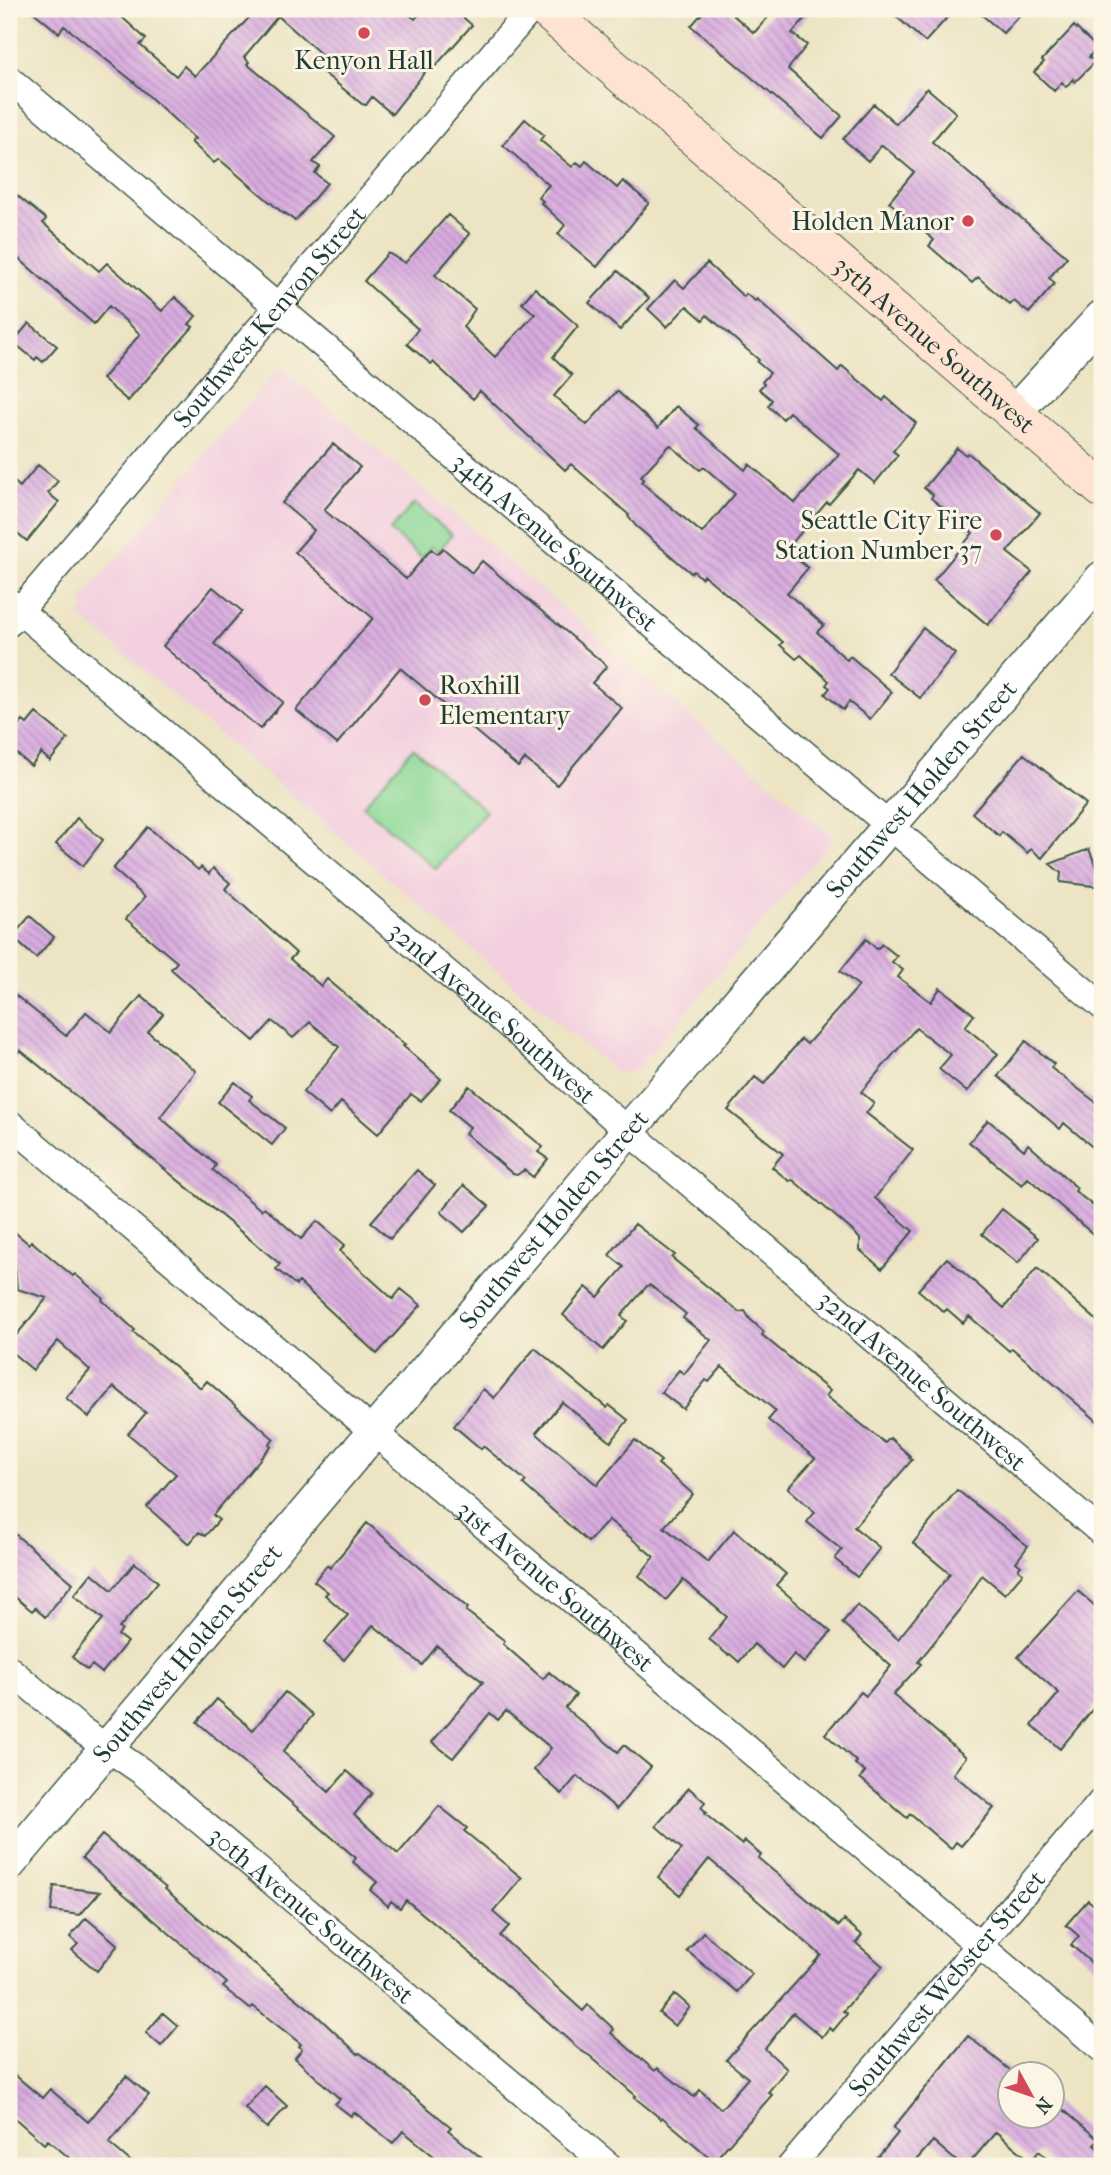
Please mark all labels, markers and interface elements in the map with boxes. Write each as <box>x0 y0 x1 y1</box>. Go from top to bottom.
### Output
marker: Kenyon Hall <box>356 25 372 41</box>
place label: Kenyon Hall <box>294 45 434 76</box>
street label: Southwest Kenyon Street <box>167 199 373 434</box>
place label: Holden Manor <box>791 206 954 237</box>
marker: Holden Manor <box>960 213 976 229</box>
street label: 35th Avenue Southwest <box>827 250 1042 441</box>
street label: 34th Avenue Southwest <box>446 447 664 639</box>
place label: Seattle City Fire Station Number 37 <box>775 505 982 566</box>
marker: Seattle City Fire Station Number 37 <box>988 527 1004 543</box>
place label: Roxhill Elementary <box>439 670 571 731</box>
street label: Southwest Holden Street <box>820 673 1024 905</box>
marker: Roxhill Elementary <box>417 692 433 708</box>
street label: 32nd Avenue Southwest <box>382 915 602 1111</box>
street label: Southwest Holden Street <box>453 1103 656 1335</box>
street label: 32nd Avenue Southwest <box>811 1284 1033 1478</box>
street label: 31st Avenue Southwest <box>450 1494 661 1679</box>
street label: Southwest Holden Street <box>86 1537 289 1769</box>
street label: 30th Avenue Southwest <box>202 1820 421 2011</box>
street label: Southwest Webster Street <box>842 1863 1053 2103</box>
north arrow <box>996 2060 1066 2130</box>
text: N <box>1030 2093 1056 2118</box>

